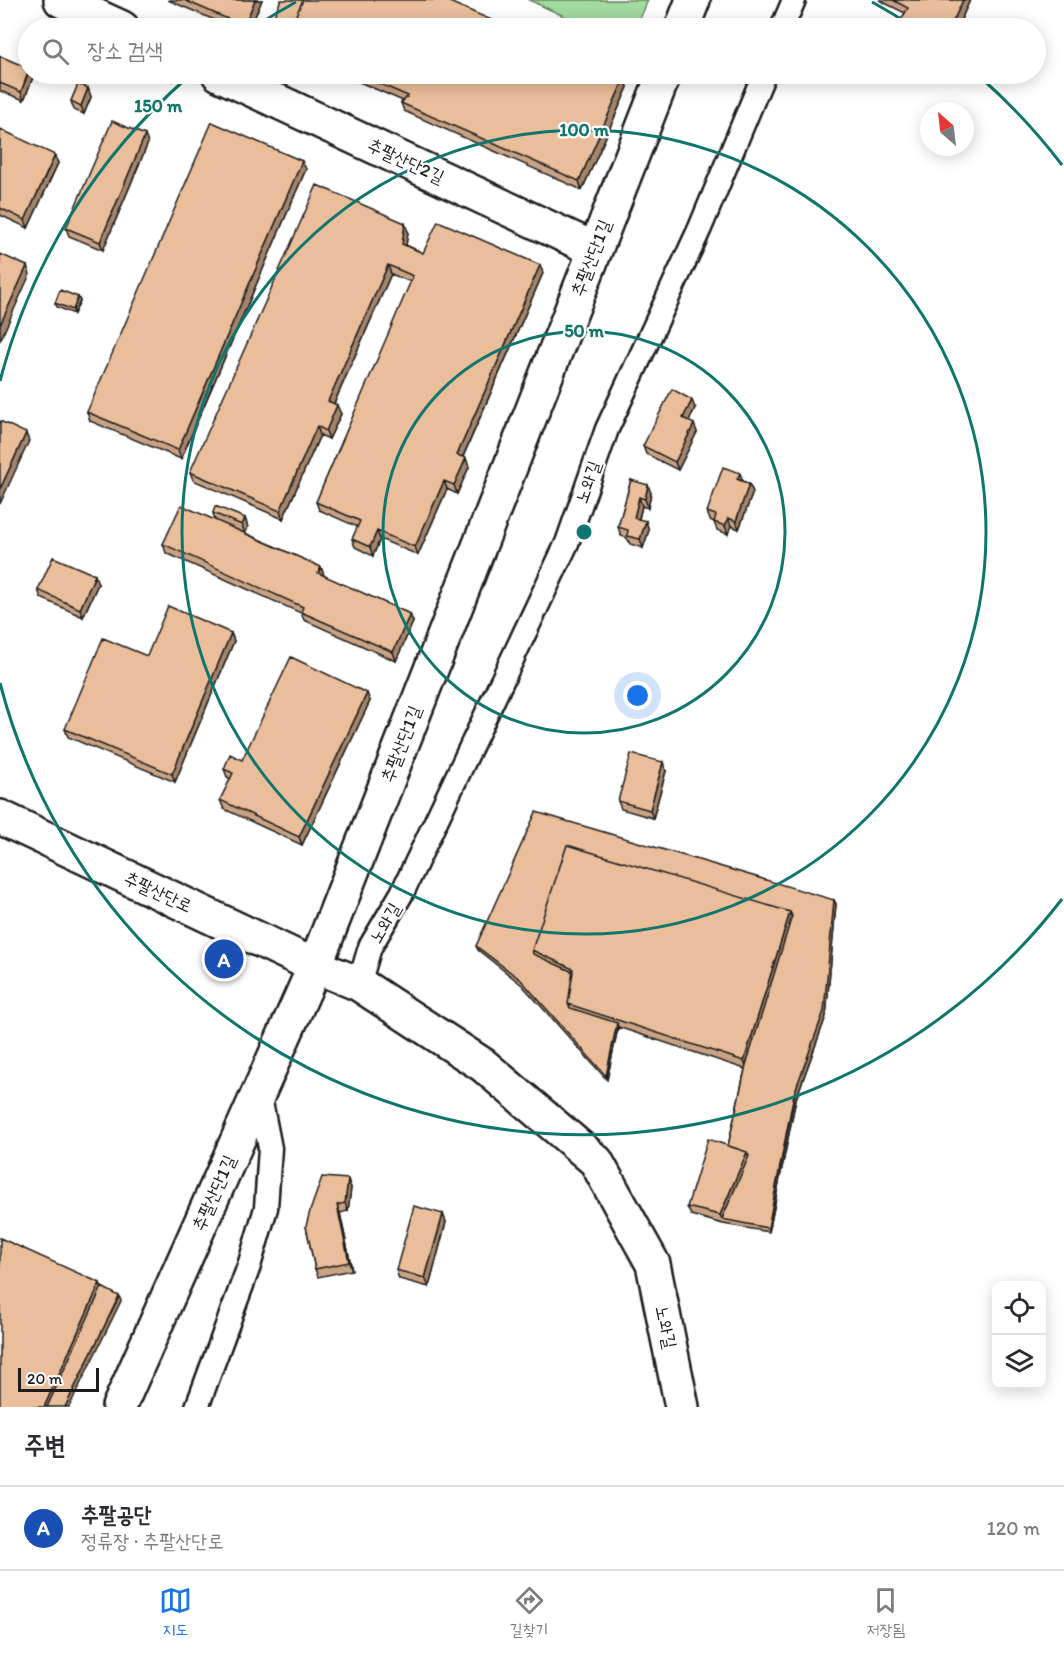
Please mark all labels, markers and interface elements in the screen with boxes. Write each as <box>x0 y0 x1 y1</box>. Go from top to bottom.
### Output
search box <box>18 18 1046 84</box>
icon: search <box>39 35 72 68</box>
text: 장소 검색 <box>87 37 163 64</box>
text: 150 m <box>134 95 183 117</box>
north arrow <box>920 102 974 156</box>
text: 100 m <box>559 119 610 141</box>
street label: 추팔산단2길 <box>364 134 448 188</box>
street label: 추팔산단1길 <box>566 216 616 300</box>
text: 50 m <box>564 320 605 342</box>
street label: 노와길 <box>571 457 606 506</box>
centre of rings <box>574 522 594 542</box>
your location <box>623 681 652 710</box>
street label: 추팔산단1길 <box>376 702 426 786</box>
street label: 추팔산단로 <box>121 867 195 917</box>
street label: 노와길 <box>365 898 406 947</box>
pin: A <box>204 936 244 982</box>
street label: 추팔산단1길 <box>188 1151 241 1234</box>
map controls <box>992 1281 1046 1389</box>
button: locate <box>992 1281 1046 1335</box>
street label: 노와길 <box>651 1303 681 1351</box>
button: layers <box>992 1335 1046 1389</box>
scale bar <box>18 1365 99 1392</box>
text: 20 m <box>27 1369 62 1388</box>
text: 주변 <box>24 1429 66 1461</box>
text: 추팔공단 <box>81 1501 152 1528</box>
text: A <box>37 1516 50 1540</box>
text: 120 m <box>987 1516 1040 1540</box>
text: 정류장 · 추팔산단로 <box>81 1529 224 1553</box>
tab: 지도 <box>159 1584 192 1640</box>
tab: 길찾기 <box>510 1584 548 1640</box>
tab: 저장됨 <box>866 1584 905 1640</box>

